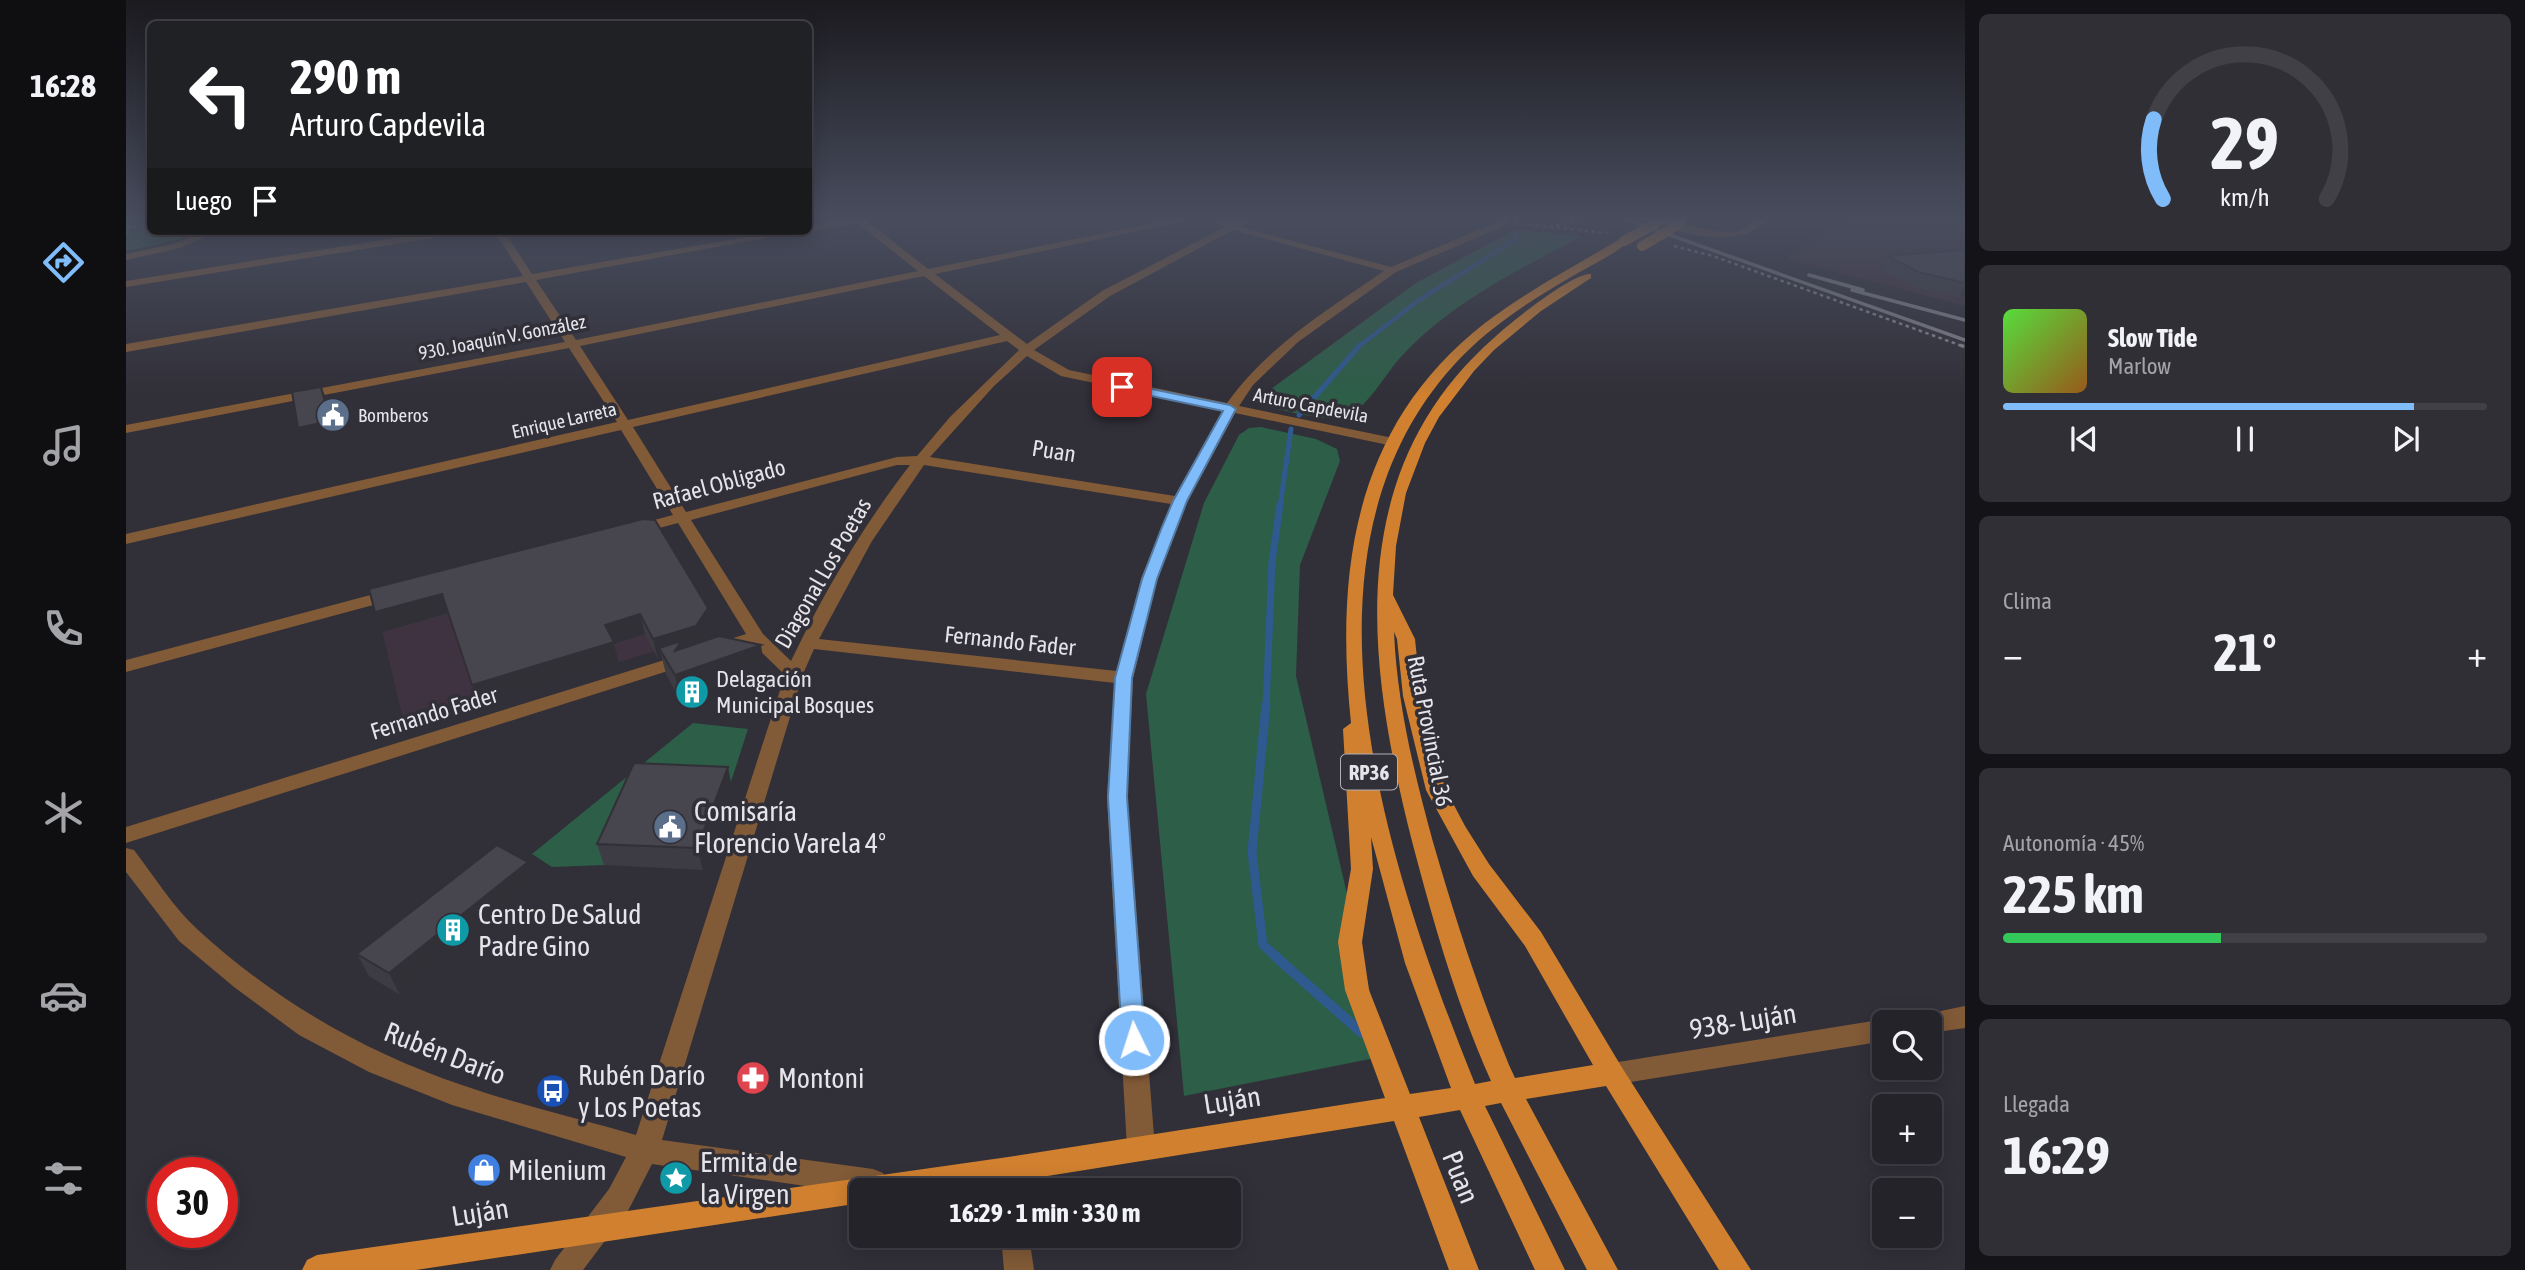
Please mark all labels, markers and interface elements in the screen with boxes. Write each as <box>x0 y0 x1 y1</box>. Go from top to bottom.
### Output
text: 290 m <box>290 48 401 104</box>
icon: left <box>175 49 266 140</box>
text: 16:28 <box>30 67 96 104</box>
text: 29 <box>2211 101 2279 184</box>
text: Arturo Capdevila <box>290 106 486 143</box>
icon: arrive <box>246 182 284 220</box>
text: km/h <box>2220 182 2270 210</box>
text: Luego <box>175 186 232 216</box>
icon: directions <box>39 238 88 287</box>
street label: 930. Joaquín V. González <box>417 310 588 364</box>
text: Slow Tide <box>2108 323 2198 353</box>
text: Marlow <box>2108 353 2171 379</box>
pin <box>1092 357 1152 417</box>
icon: arrive <box>1103 368 1141 406</box>
street label: Arturo Capdevila <box>1252 383 1370 427</box>
public building icon: Bomberos <box>314 396 352 434</box>
street label: Enrique Larreta <box>509 397 619 443</box>
place label: Bomberos <box>358 404 429 426</box>
icon: previous <box>2065 420 2103 458</box>
icon: pause <box>2226 420 2264 458</box>
icon: next <box>2387 420 2425 458</box>
icon: music <box>39 421 88 470</box>
street label: Puan <box>1030 435 1078 467</box>
street label: Rafael Obligado <box>650 454 788 514</box>
street label: Diagonal Los Poetas <box>770 493 876 653</box>
text: Clima <box>2003 588 2052 614</box>
icon: phone <box>39 604 88 653</box>
street label: Fernando Fader <box>943 621 1078 661</box>
text: 21° <box>2213 622 2277 682</box>
text: − <box>2003 632 2023 675</box>
text: + <box>2467 632 2487 675</box>
street label: Ruta Provincial 36 <box>1403 653 1457 809</box>
place label: Delagación Municipal Bosques <box>716 666 874 718</box>
building icon: Delagación Municipal Bosques <box>673 673 711 711</box>
street label: Fernando Fader <box>367 681 502 745</box>
road number: RP36 <box>1341 754 1397 790</box>
icon: climate <box>39 788 88 837</box>
place label: Comisaría Florencio Varela 4° <box>694 795 886 859</box>
public building icon: Comisaría Florencio Varela 4° <box>651 808 689 846</box>
text: Autonomía · 45% <box>2003 830 2144 856</box>
text: 225 km <box>2003 864 2144 924</box>
place label: Centro De Salud Padre Gino <box>478 898 641 962</box>
building icon: Centro De Salud Padre Gino <box>434 911 472 949</box>
icon: car <box>39 971 88 1020</box>
street label: 938- Luján <box>1687 997 1799 1045</box>
position arrow <box>1097 1003 1171 1077</box>
map controls <box>1872 1010 1942 1248</box>
button: search <box>1872 1010 1942 1080</box>
street label: Rubén Darío <box>380 1015 510 1091</box>
place label: Rubén Darío y Los Poetas <box>578 1059 706 1123</box>
pharmacy icon: Montoni <box>734 1059 772 1097</box>
place label: Montoni <box>778 1062 864 1094</box>
bus stop icon: Rubén Darío y Los Poetas <box>534 1072 572 1110</box>
street label: Luján <box>1201 1080 1263 1120</box>
text: Llegada <box>2003 1091 2070 1117</box>
button: + <box>1872 1094 1942 1164</box>
text: 16:29 <box>2003 1125 2110 1185</box>
place label: Ermita de la Virgen <box>700 1146 798 1210</box>
street label: Puan <box>1436 1146 1486 1208</box>
shop icon: Milenium <box>465 1151 503 1189</box>
icon: filters <box>39 1154 88 1203</box>
place label: Milenium <box>508 1154 607 1186</box>
speed limit sign: 30 <box>147 1157 238 1248</box>
place icon: Ermita de la Virgen <box>657 1159 695 1197</box>
button: − <box>1872 1178 1942 1248</box>
street label: Luján <box>449 1192 511 1232</box>
text: 16:29 · 1 min · 330 m <box>950 1198 1140 1228</box>

